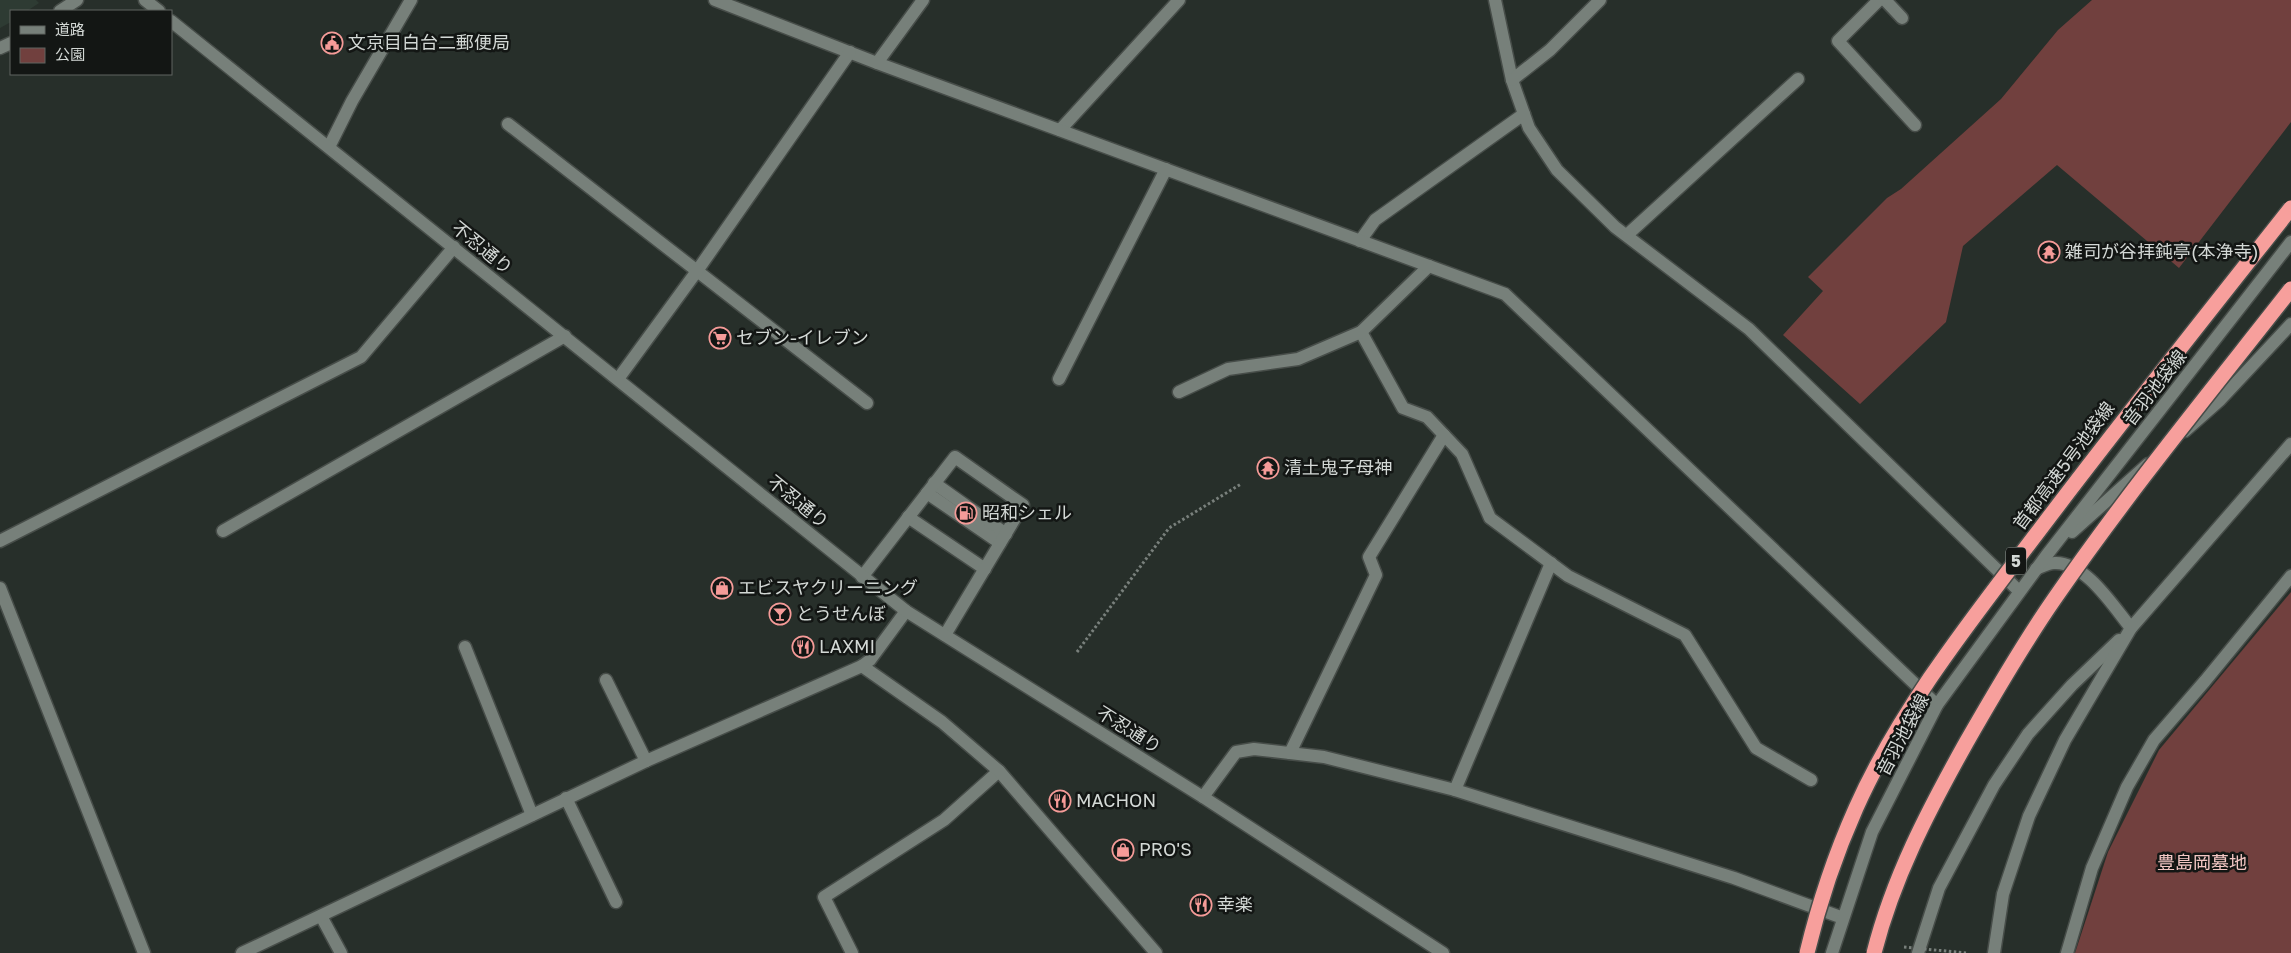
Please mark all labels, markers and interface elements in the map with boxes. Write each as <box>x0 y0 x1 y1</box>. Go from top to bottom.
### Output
legend <box>10 10 172 75</box>
text: 道路 <box>55 20 85 38</box>
public building icon: 文京目白台二郵便局 <box>320 31 344 55</box>
place label: 文京目白台二郵便局 <box>348 31 510 53</box>
text: 公園 <box>55 45 85 63</box>
street label: 不忍通り <box>448 216 518 278</box>
temple icon: 雑司が谷拝鈍亭(本浄寺) <box>2037 240 2061 264</box>
place label: 雑司が谷拝鈍亭(本浄寺) <box>2065 240 2259 262</box>
supermarket icon: セブン-イレブン <box>708 326 732 350</box>
place label: セブン-イレブン <box>736 326 869 348</box>
street label: 音羽池袋線 <box>2118 345 2191 430</box>
street label: 首都高速5号池袋線 <box>2008 397 2118 534</box>
temple icon: 清土鬼子母神 <box>1256 456 1280 480</box>
place label: 清土鬼子母神 <box>1284 456 1392 478</box>
street label: 不忍通り <box>764 470 834 532</box>
fuel station icon: 昭和シェル <box>954 501 978 525</box>
place label: 昭和シェル <box>982 501 1072 523</box>
road number: 5 <box>2006 548 2026 574</box>
shop icon: エビスヤクリーニング <box>710 576 734 600</box>
place label: エビスヤクリーニング <box>738 576 918 598</box>
bar icon: とうせんぼ <box>768 602 792 626</box>
place label: とうせんぼ <box>796 602 886 624</box>
restaurant icon: LAXMI <box>791 635 815 659</box>
place label: LAXMI <box>819 635 875 657</box>
street label: 音羽池袋線 <box>1871 690 1933 779</box>
street label: 不忍通り <box>1093 701 1166 758</box>
restaurant icon: MACHON <box>1048 789 1072 813</box>
place label: MACHON <box>1076 789 1156 811</box>
shop icon: PRO'S <box>1111 838 1135 862</box>
place label: PRO'S <box>1139 838 1192 860</box>
park label: 豊島岡墓地 <box>2157 851 2247 873</box>
restaurant icon: 幸楽 <box>1189 893 1213 917</box>
place label: 幸楽 <box>1217 893 1253 915</box>

